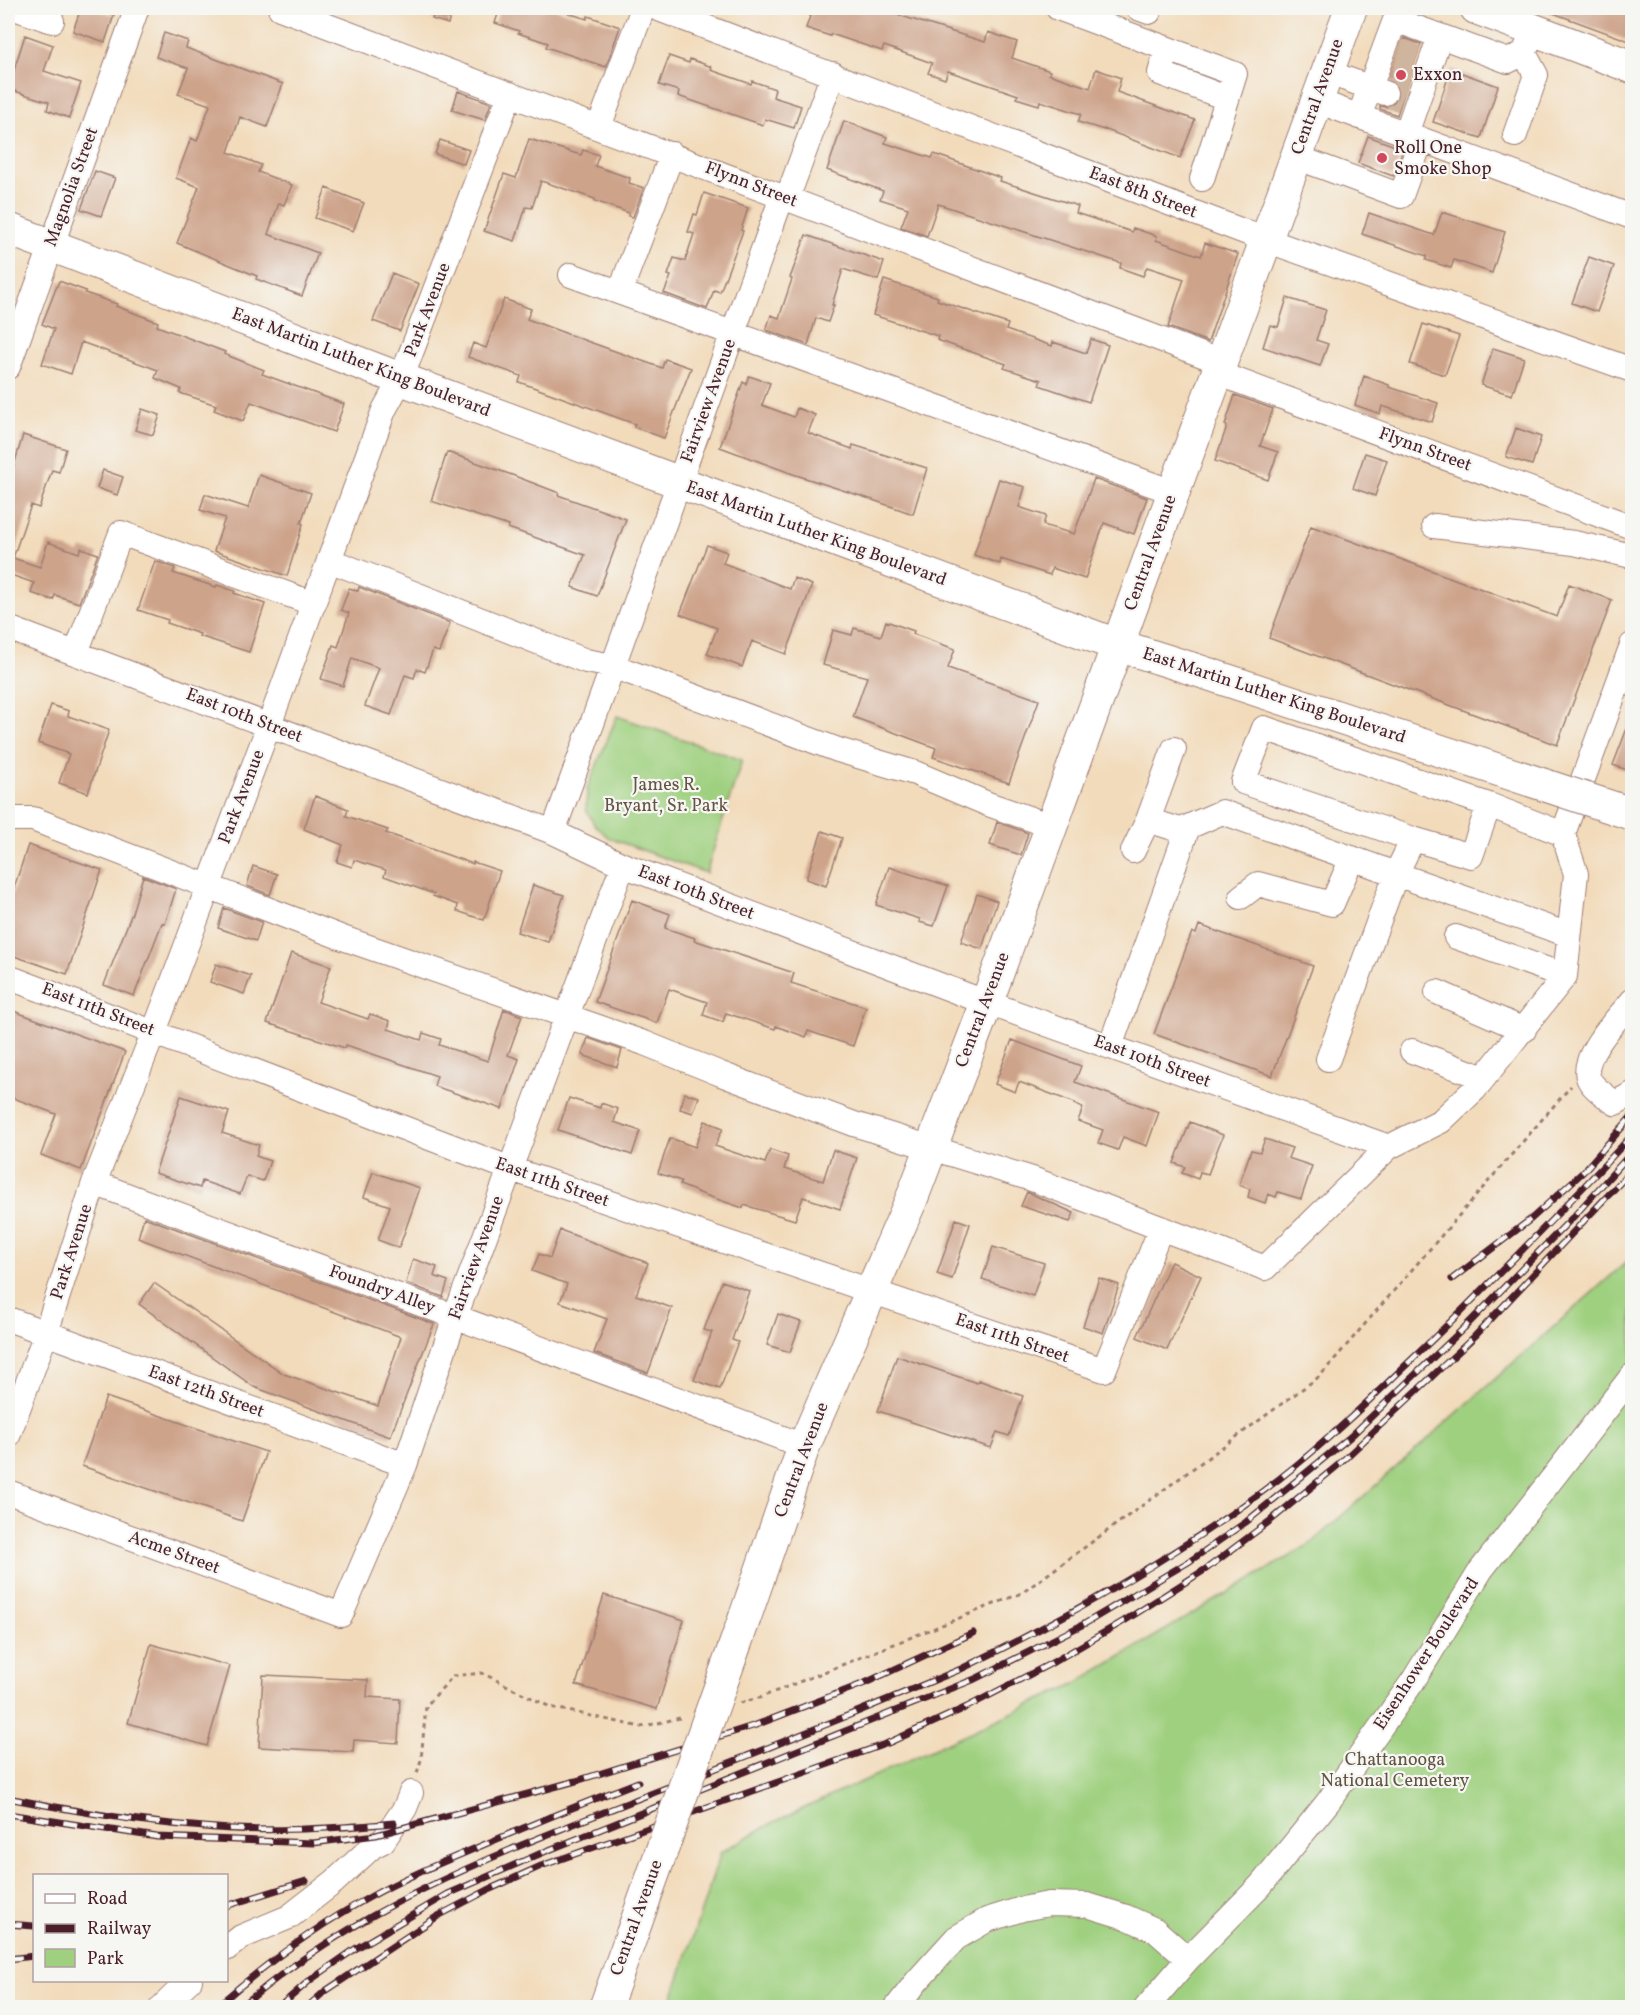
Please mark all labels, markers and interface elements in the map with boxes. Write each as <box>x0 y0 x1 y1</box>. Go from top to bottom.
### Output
street label: Central Avenue <box>1285 36 1351 158</box>
place label: Exxon <box>1413 63 1463 88</box>
marker: Exxon <box>1394 68 1408 82</box>
street label: Magnolia Street <box>39 124 105 250</box>
place label: Roll One Smoke Shop <box>1394 136 1492 182</box>
marker: Roll One Smoke Shop <box>1375 151 1389 165</box>
street label: Flynn Street <box>701 156 801 214</box>
street label: East 8th Street <box>1085 161 1201 225</box>
street label: Park Avenue <box>399 259 457 361</box>
street label: East Martin Luther King Boulevard <box>228 302 494 424</box>
street label: Fairview Avenue <box>675 336 743 466</box>
street label: Flynn Street <box>1375 422 1475 478</box>
street label: East Martin Luther King Boulevard <box>682 475 950 593</box>
street label: Central Avenue <box>1118 492 1184 614</box>
street label: East Martin Luther King Boulevard <box>1139 642 1409 750</box>
street label: East 10th Street <box>182 682 306 750</box>
street label: Park Avenue <box>213 746 271 848</box>
park label: James R. Bryant, Sr. Park <box>604 773 728 819</box>
street label: East 10th Street <box>634 859 758 927</box>
street label: Central Avenue <box>950 949 1016 1071</box>
street label: East 11th Street <box>38 977 158 1043</box>
street label: East 10th Street <box>1090 1029 1214 1095</box>
street label: East 11th Street <box>492 1152 612 1214</box>
street label: Fairview Avenue <box>443 1193 511 1323</box>
street label: Park Avenue <box>45 1201 99 1303</box>
street label: Foundry Alley <box>325 1259 439 1321</box>
street label: East 11th Street <box>952 1308 1072 1370</box>
street label: East 12th Street <box>144 1359 268 1425</box>
street label: Central Avenue <box>769 1399 835 1521</box>
street label: Acme Street <box>125 1525 223 1581</box>
street label: Eisenhower Boulevard <box>1368 1573 1486 1735</box>
park label: Chattanooga National Cemetery <box>1321 1748 1470 1794</box>
street label: Central Avenue <box>604 1857 670 1979</box>
legend <box>33 1874 228 1982</box>
text: Road <box>87 1887 128 1912</box>
text: Railway <box>87 1917 151 1942</box>
text: Park <box>87 1947 124 1972</box>

